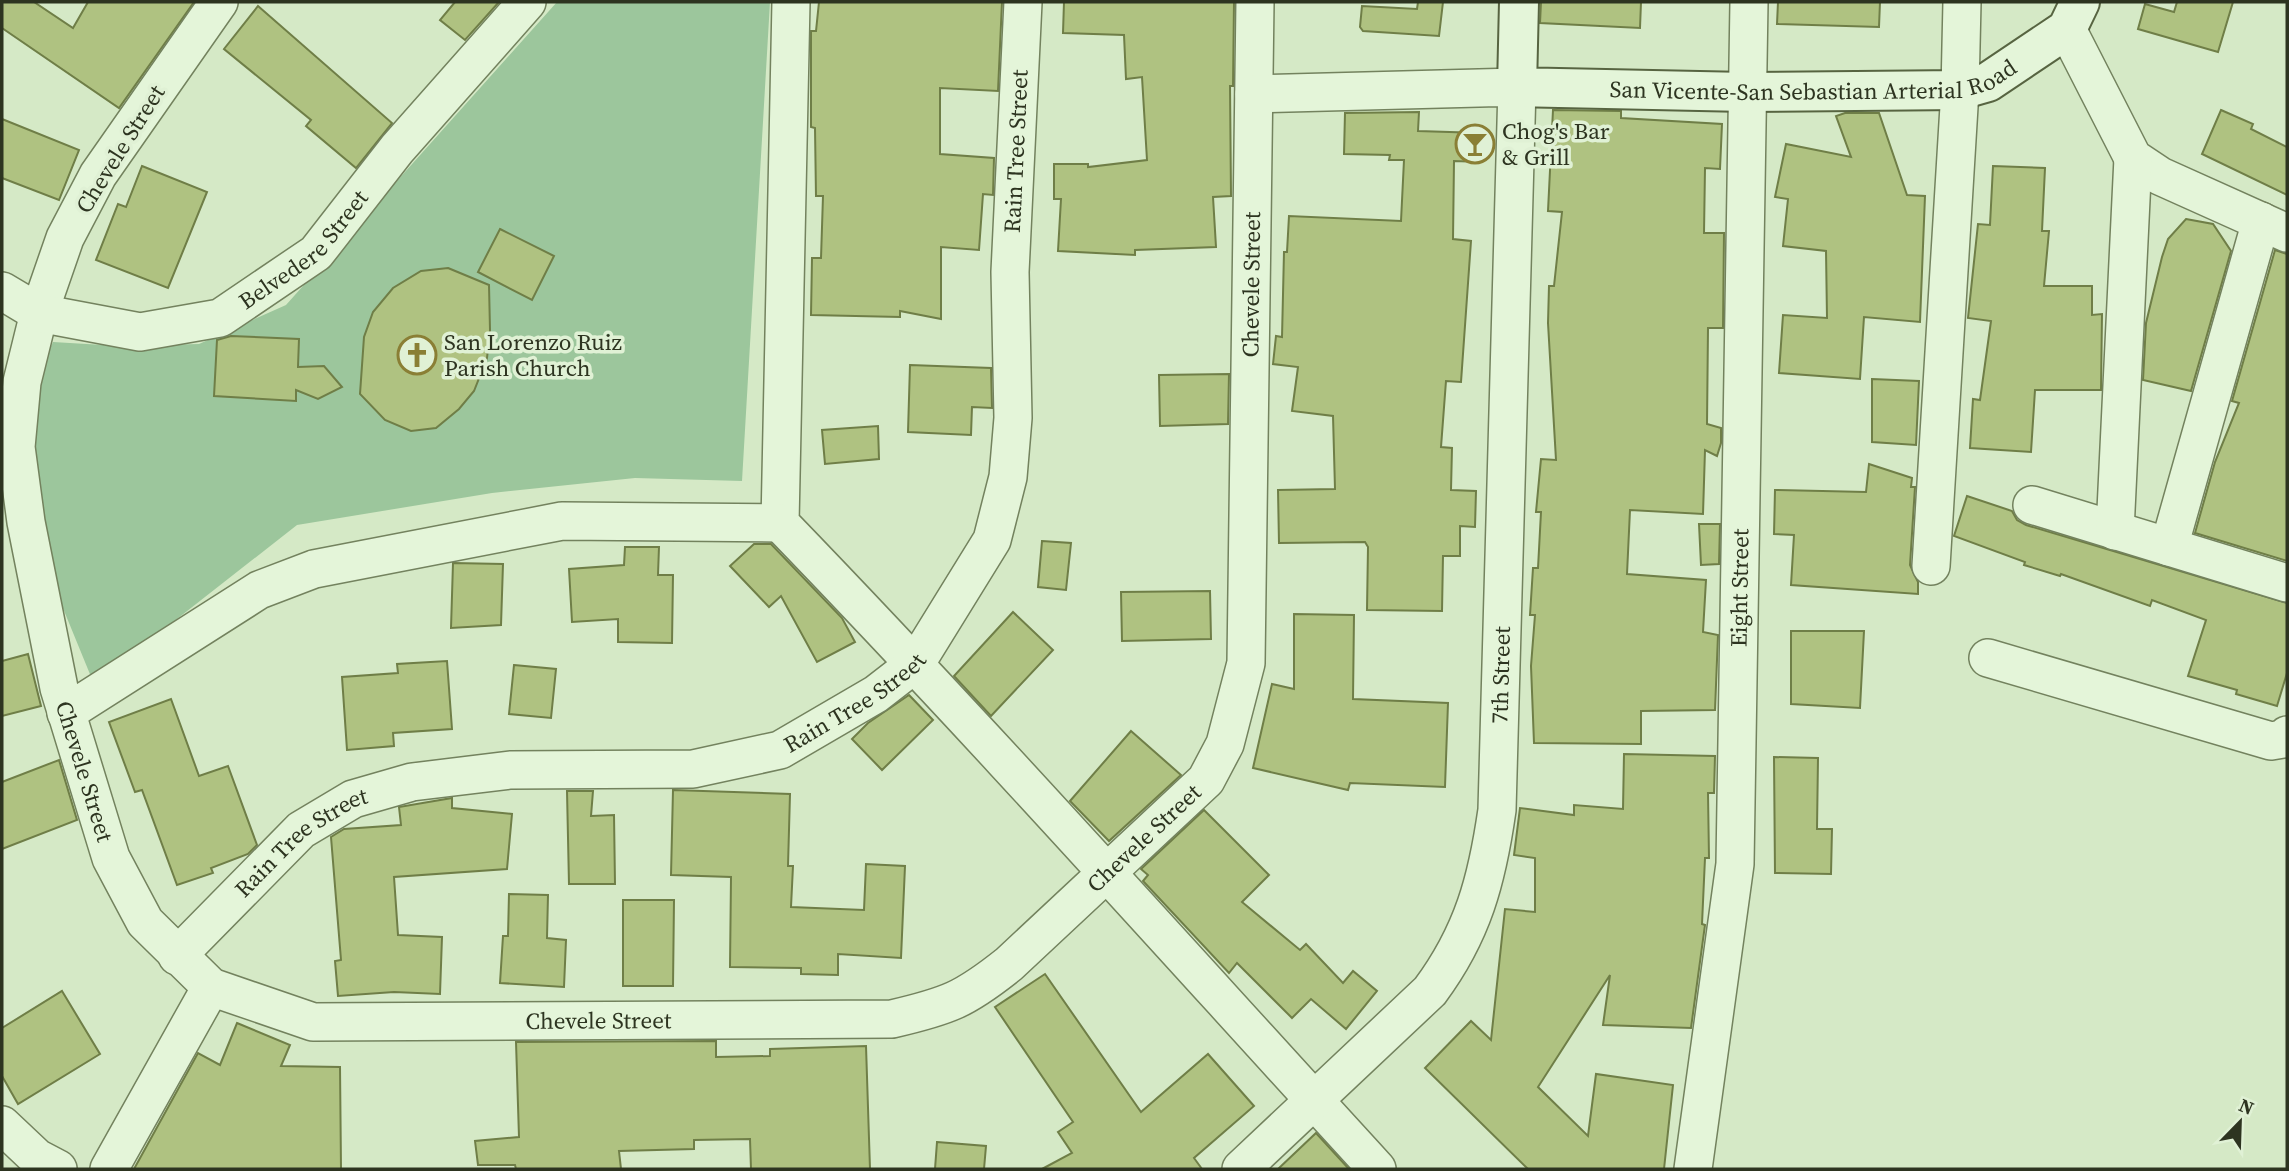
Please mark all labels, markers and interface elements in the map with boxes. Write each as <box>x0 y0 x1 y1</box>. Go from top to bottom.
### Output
street label: San Vicente-San Sebastian Arterial Road <box>1609 51 2023 108</box>
street label: Rain Tree Street <box>996 68 1036 234</box>
street label: Chevele Street <box>68 78 173 219</box>
place label: Chog's Bar & Grill <box>1502 115 1610 173</box>
bar icon: Chog's Bar & Grill <box>1454 123 1496 165</box>
street label: Belvedere Street <box>232 183 376 317</box>
street label: Chevele Street <box>1234 211 1268 358</box>
place label: San Lorenzo Ruiz Parish Church <box>444 326 622 384</box>
church icon: San Lorenzo Ruiz Parish Church <box>396 334 438 376</box>
street label: Eight Street <box>1723 528 1756 647</box>
street label: 7th Street <box>1483 625 1518 724</box>
street label: Rain Tree Street <box>778 647 934 760</box>
street label: Chevele Street <box>48 697 121 846</box>
street label: Chevele Street <box>1080 776 1208 900</box>
street label: Rain Tree Street <box>228 779 372 904</box>
street label: Chevele Street <box>525 1004 672 1037</box>
north arrow <box>2205 1087 2275 1157</box>
text: N <box>2235 1092 2258 1121</box>

